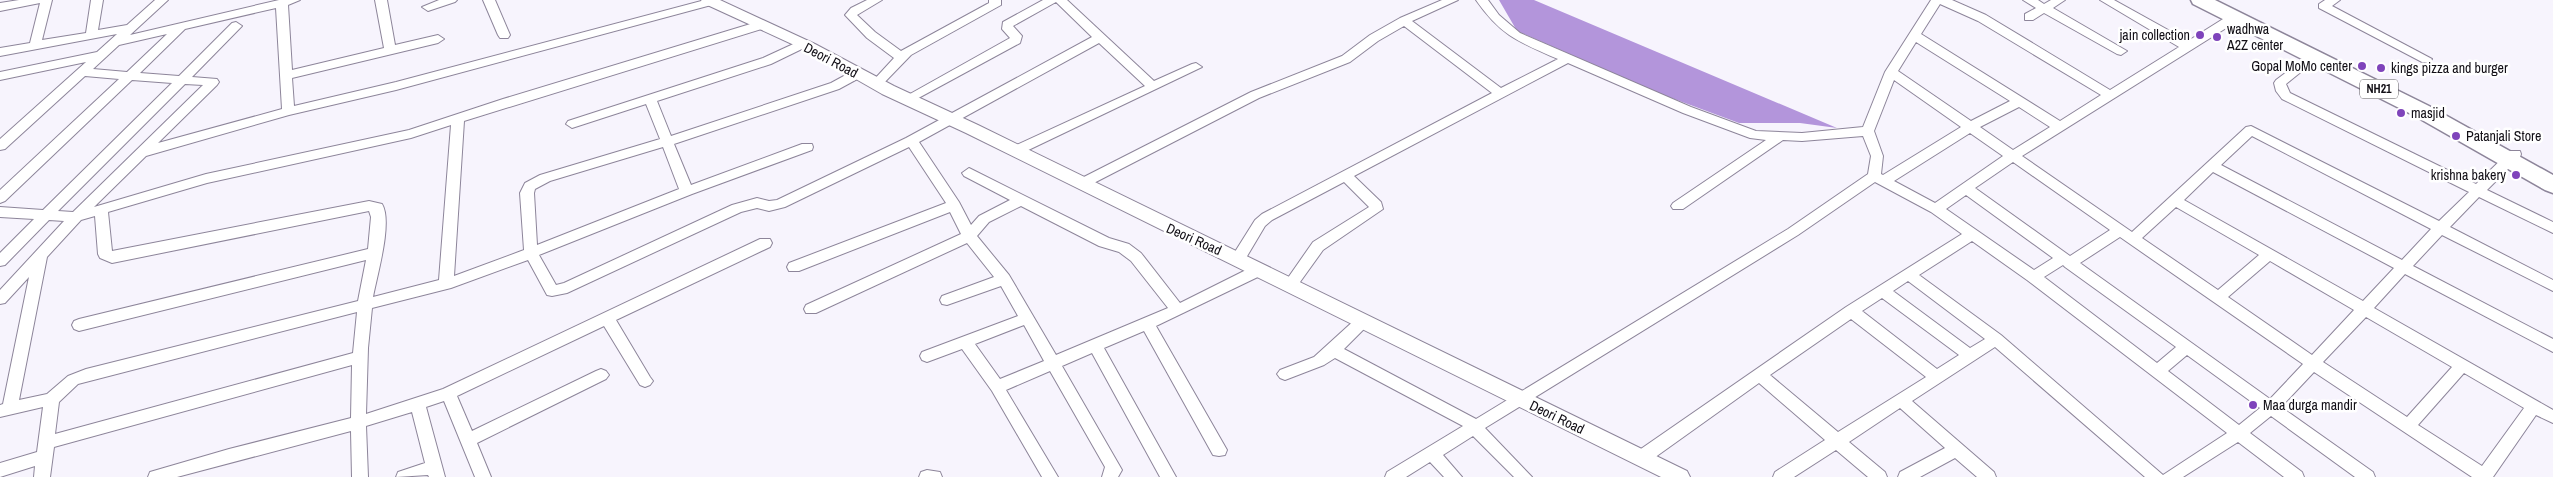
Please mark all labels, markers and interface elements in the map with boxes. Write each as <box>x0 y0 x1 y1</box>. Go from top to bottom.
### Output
place label: wadhwa A2Z center <box>2226 20 2283 54</box>
place label: jain collection <box>2119 26 2190 44</box>
marker: jain collection <box>2194 29 2206 41</box>
marker: wadhwa A2Z center <box>2211 31 2223 43</box>
street label: Deori Road <box>801 38 861 82</box>
place label: Gopal MoMo center <box>2251 57 2352 75</box>
place label: kings pizza and burger <box>2391 59 2508 77</box>
marker: Gopal MoMo center <box>2356 60 2368 72</box>
marker: kings pizza and burger <box>2375 62 2387 74</box>
road number: NH21 <box>2360 80 2398 98</box>
place label: masjid <box>2411 104 2445 122</box>
marker: masjid <box>2395 107 2407 119</box>
place label: Patanjali Store <box>2466 127 2541 145</box>
marker: Patanjali Store <box>2450 130 2462 142</box>
place label: krishna bakery <box>2431 166 2506 184</box>
marker: krishna bakery <box>2510 169 2522 181</box>
street label: Deori Road <box>1164 219 1224 259</box>
street label: Deori Road <box>1527 396 1587 438</box>
place label: Maa durga mandir <box>2263 396 2357 414</box>
marker: Maa durga mandir <box>2247 399 2259 411</box>

